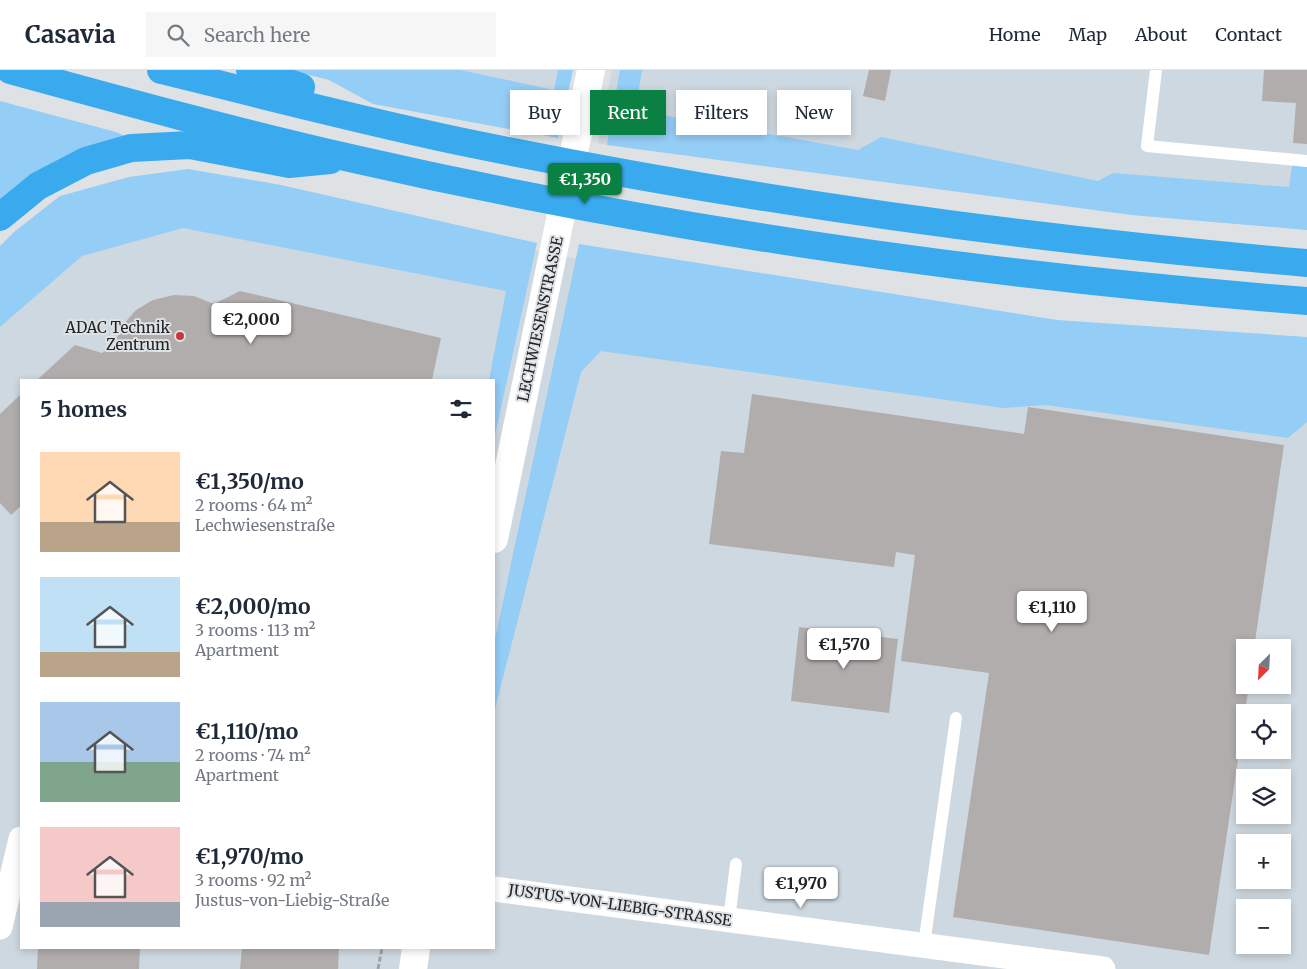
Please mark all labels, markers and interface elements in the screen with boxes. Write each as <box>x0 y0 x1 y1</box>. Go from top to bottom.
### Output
search box <box>146 12 496 57</box>
text: Casavia <box>25 19 116 50</box>
icon: search <box>164 21 192 49</box>
text: Search here <box>204 23 310 47</box>
text: Home <box>989 23 1041 46</box>
text: Map <box>1069 23 1107 46</box>
text: About <box>1135 23 1187 46</box>
text: Contact <box>1215 23 1282 46</box>
chip: Buy <box>510 90 580 135</box>
chip: Rent <box>590 90 666 135</box>
chip: Filters <box>676 90 767 135</box>
chip: New <box>777 90 851 135</box>
pin: €1,350 <box>544 162 626 205</box>
text: €1,350 <box>559 169 611 189</box>
street label: LECHWIESENSTRASSE <box>513 234 567 403</box>
pin: €2,000 <box>210 302 292 345</box>
text: €2,000 <box>222 309 280 329</box>
place label: ADAC Technik Zentrum <box>64 318 170 354</box>
marker: ADAC Technik Zentrum <box>174 330 186 342</box>
icon: filters <box>447 395 475 423</box>
text: 5 homes <box>40 396 127 423</box>
text: €1,350/mo <box>195 468 304 495</box>
icon: home <box>80 472 140 532</box>
text: 2 rooms · 64 m² <box>195 495 313 515</box>
text: Lechwiesenstraße <box>195 515 335 535</box>
pin: €1,110 <box>1011 590 1093 633</box>
text: €2,000/mo <box>195 593 311 620</box>
icon: home <box>80 597 140 657</box>
text: €1,110 <box>1028 597 1076 617</box>
text: 3 rooms · 113 m² <box>195 620 315 640</box>
pin: €1,570 <box>803 628 885 670</box>
text: €1,570 <box>818 634 870 654</box>
north arrow <box>1236 639 1291 694</box>
map controls <box>1236 639 1291 954</box>
text: Apartment <box>195 640 279 660</box>
button: locate <box>1236 704 1291 759</box>
text: €1,110/mo <box>195 718 298 745</box>
icon: home <box>80 722 140 782</box>
text: 2 rooms · 74 m² <box>195 745 311 765</box>
text: Apartment <box>195 765 279 785</box>
button: layers <box>1236 769 1291 824</box>
button: + <box>1236 834 1291 889</box>
text: €1,970/mo <box>195 843 304 870</box>
icon: home <box>80 847 140 907</box>
pin: €1,970 <box>760 866 842 909</box>
text: 3 rooms · 92 m² <box>195 870 311 890</box>
text: €1,970 <box>775 873 827 893</box>
street label: JUSTUS-VON-LIEBIG-STRASSE <box>506 880 733 930</box>
text: Justus-von-Liebig-Straße <box>195 890 389 910</box>
button: − <box>1236 899 1291 954</box>

